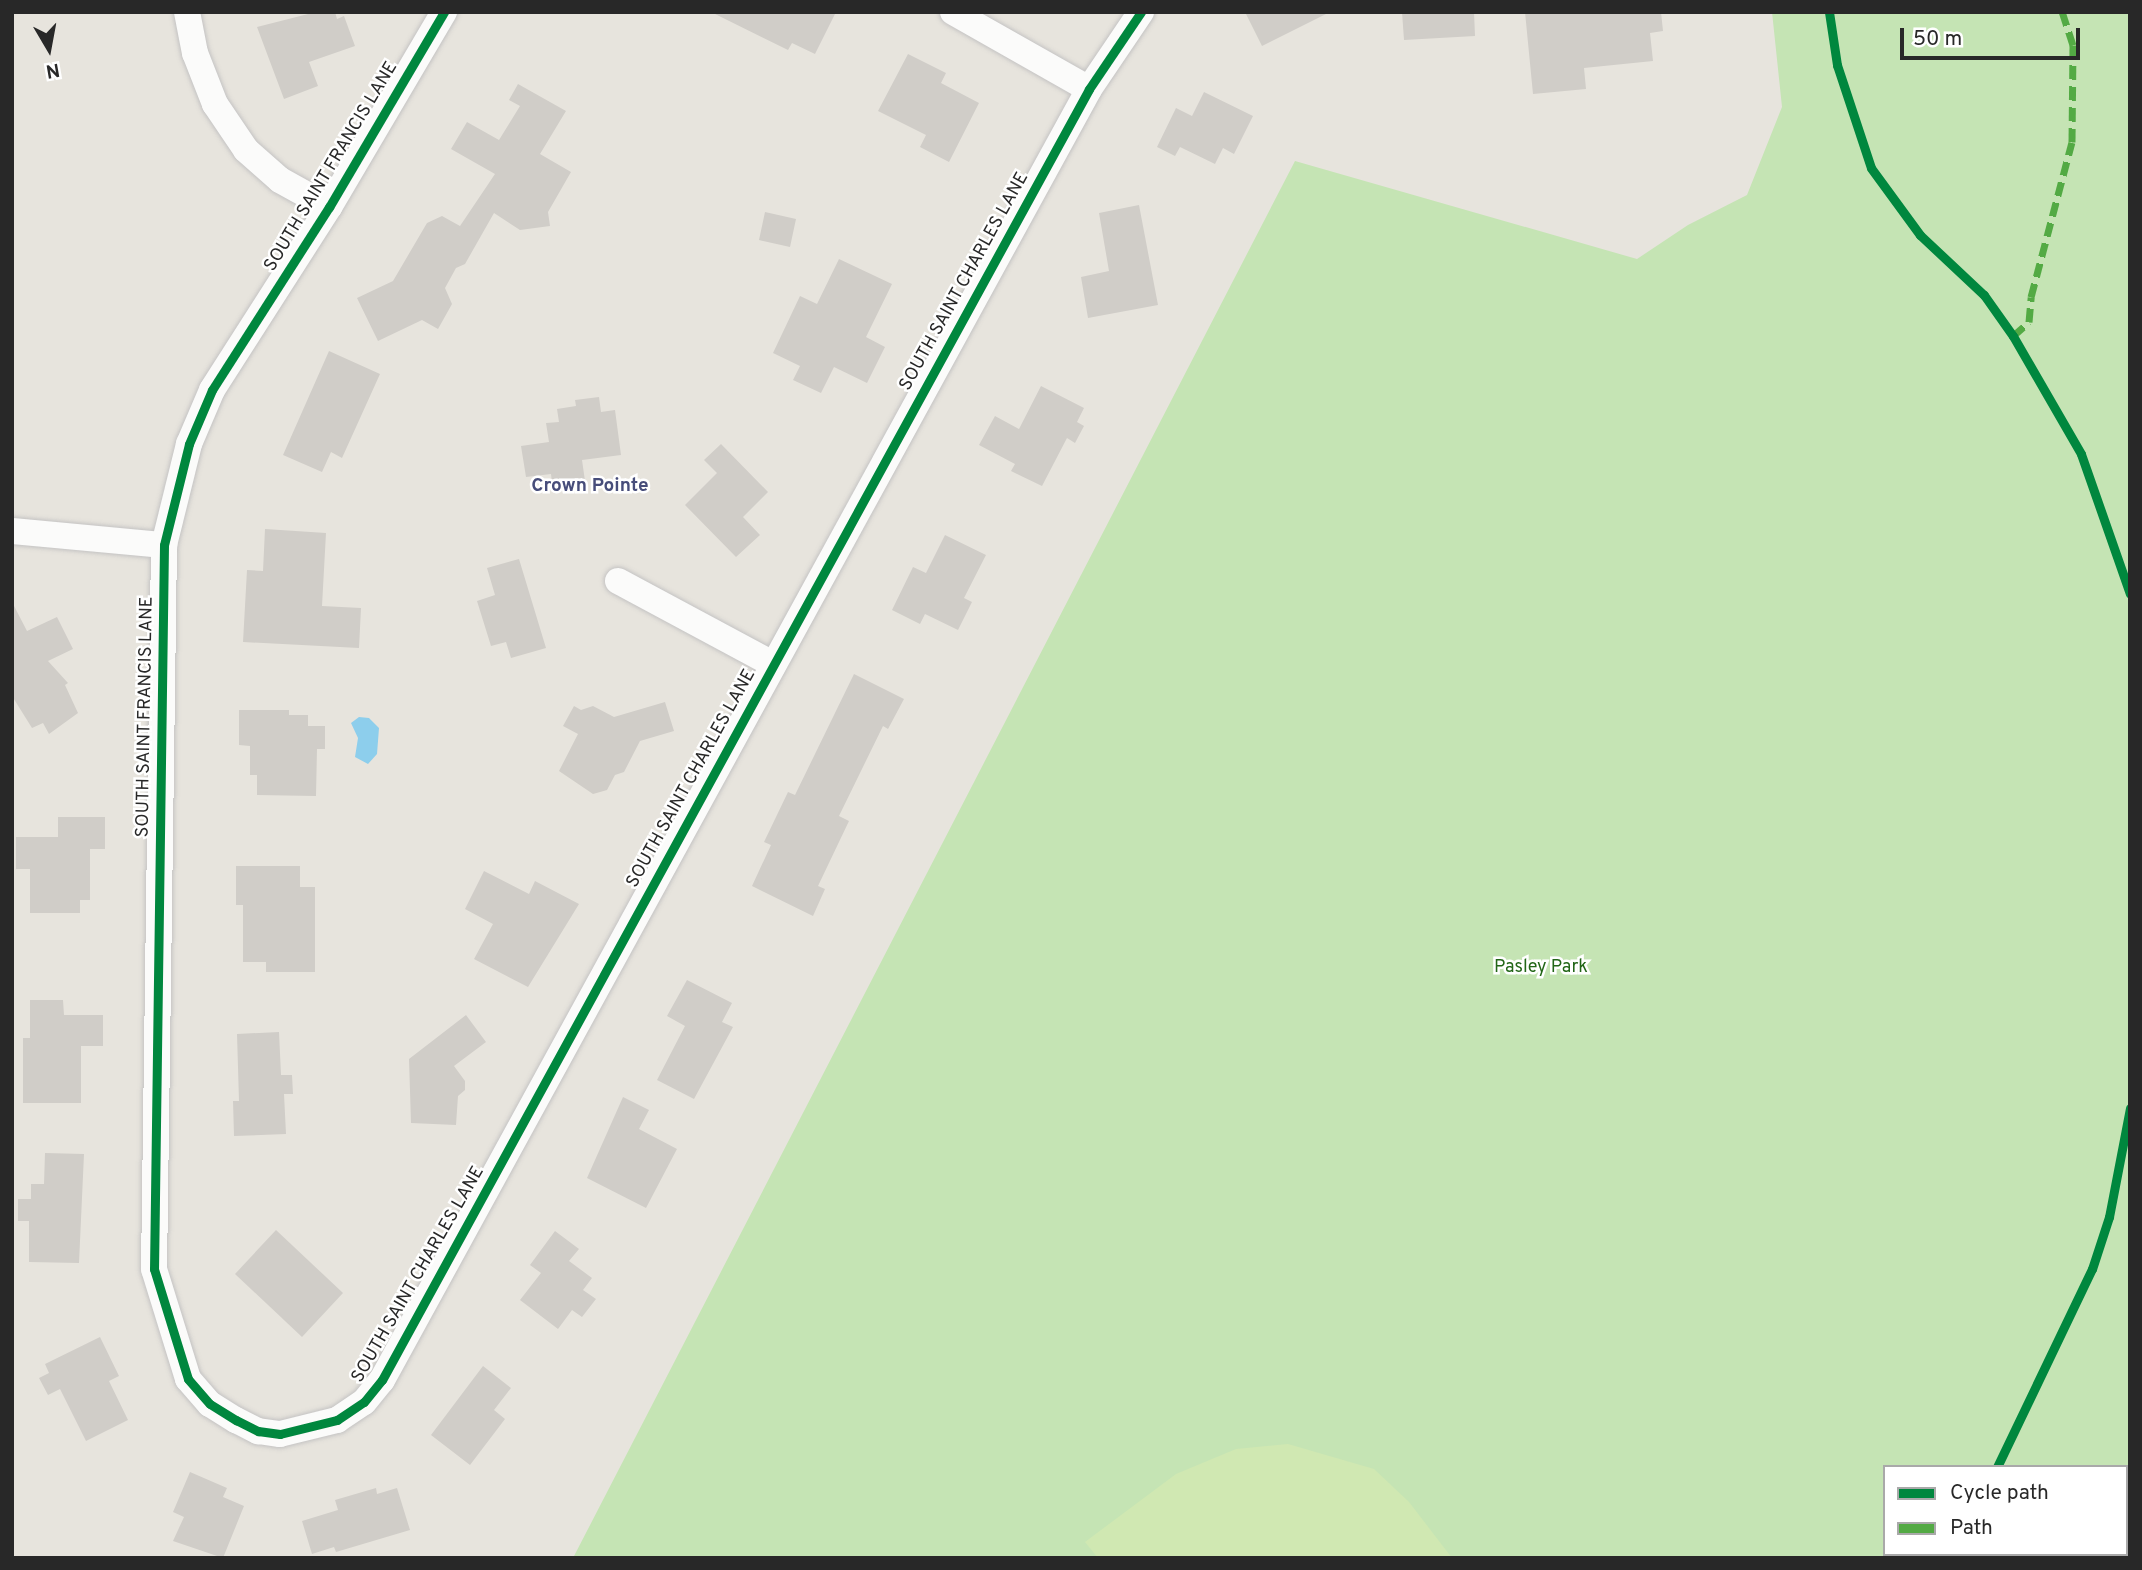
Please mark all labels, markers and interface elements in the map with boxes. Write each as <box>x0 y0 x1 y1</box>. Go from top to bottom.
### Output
north arrow <box>14 14 84 84</box>
scale bar <box>1904 14 2084 58</box>
text: 50 m <box>1913 26 1962 53</box>
text: N <box>44 57 61 83</box>
street label: SOUTH SAINT FRANCIS LANE <box>261 58 403 276</box>
street label: SOUTH SAINT CHARLES LANE <box>896 169 1034 395</box>
district label: Crown Pointe <box>531 476 649 498</box>
street label: SOUTH SAINT FRANCIS LANE <box>133 596 159 838</box>
street label: SOUTH SAINT CHARLES LANE <box>623 666 761 892</box>
park label: Pasley Park <box>1494 957 1588 979</box>
street label: SOUTH SAINT CHARLES LANE <box>348 1163 490 1387</box>
legend <box>1883 1465 2128 1556</box>
text: Cycle path <box>1950 1480 2049 1507</box>
text: Path <box>1950 1515 1993 1542</box>

